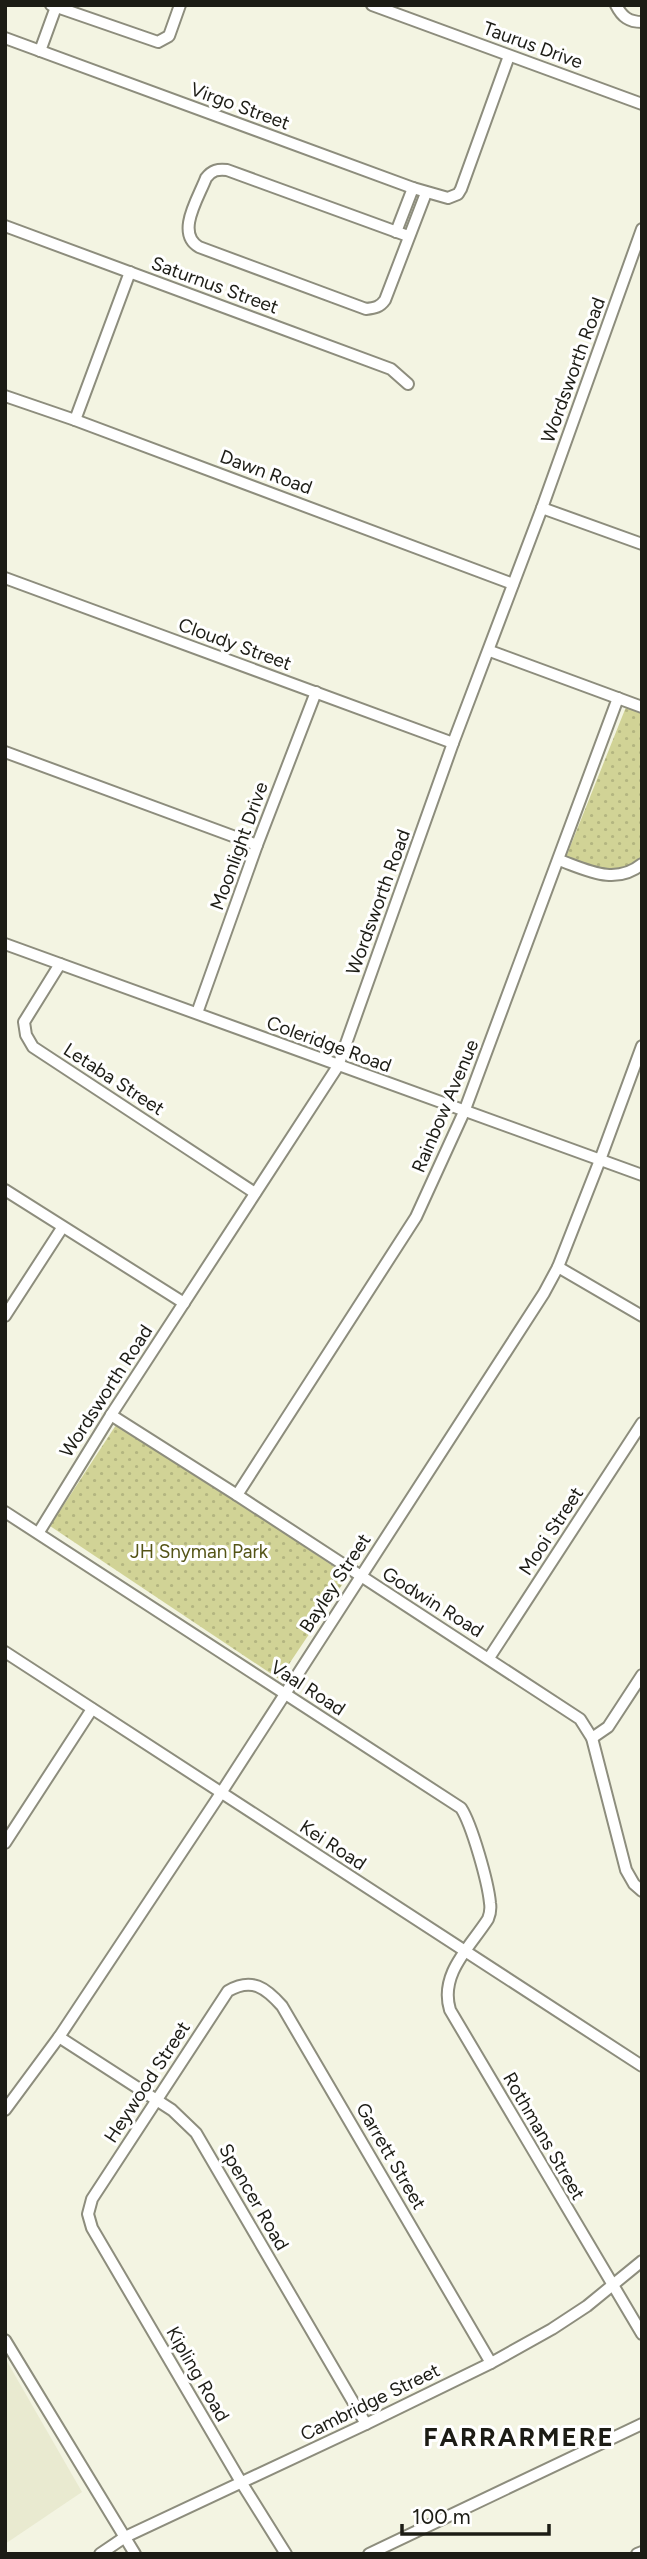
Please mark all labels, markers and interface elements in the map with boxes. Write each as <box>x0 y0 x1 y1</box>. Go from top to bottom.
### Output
street label: Taurus Drive <box>480 16 586 74</box>
street label: Virgo Street <box>187 77 293 135</box>
street label: Saturnus Street <box>148 251 282 319</box>
street label: Wordsworth Road <box>536 294 610 446</box>
street label: Dawn Road <box>217 445 315 499</box>
street label: Cloudy Street <box>175 613 295 675</box>
street label: Moonlight Drive <box>205 779 273 913</box>
street label: Wordsworth Road <box>341 826 415 978</box>
street label: Coleridge Road <box>263 1011 395 1077</box>
street label: Rainbow Avenue <box>407 1036 483 1176</box>
street label: Letaba Street <box>59 1038 169 1120</box>
street label: Wordsworth Road <box>55 1320 157 1462</box>
street label: Mooi Street <box>514 1483 588 1579</box>
street label: Bayley Street <box>294 1529 376 1637</box>
park label: JH Snyman Park <box>130 1540 269 1563</box>
street label: Godwin Road <box>378 1562 488 1642</box>
street label: Vaal Road <box>266 1655 350 1721</box>
street label: Kei Road <box>295 1815 371 1875</box>
street label: Heywood Street <box>99 2017 195 2147</box>
street label: Rothmans Street <box>498 2068 590 2204</box>
street label: Garrett Street <box>351 2098 431 2214</box>
street label: Spencer Road <box>214 2140 294 2254</box>
street label: Kipling Road <box>162 2322 234 2426</box>
street label: Cambridge Street <box>297 2358 443 2446</box>
district label: FARRARMERE <box>423 2421 615 2453</box>
scale bar <box>402 2492 549 2536</box>
text: 100 m <box>412 2504 471 2529</box>

